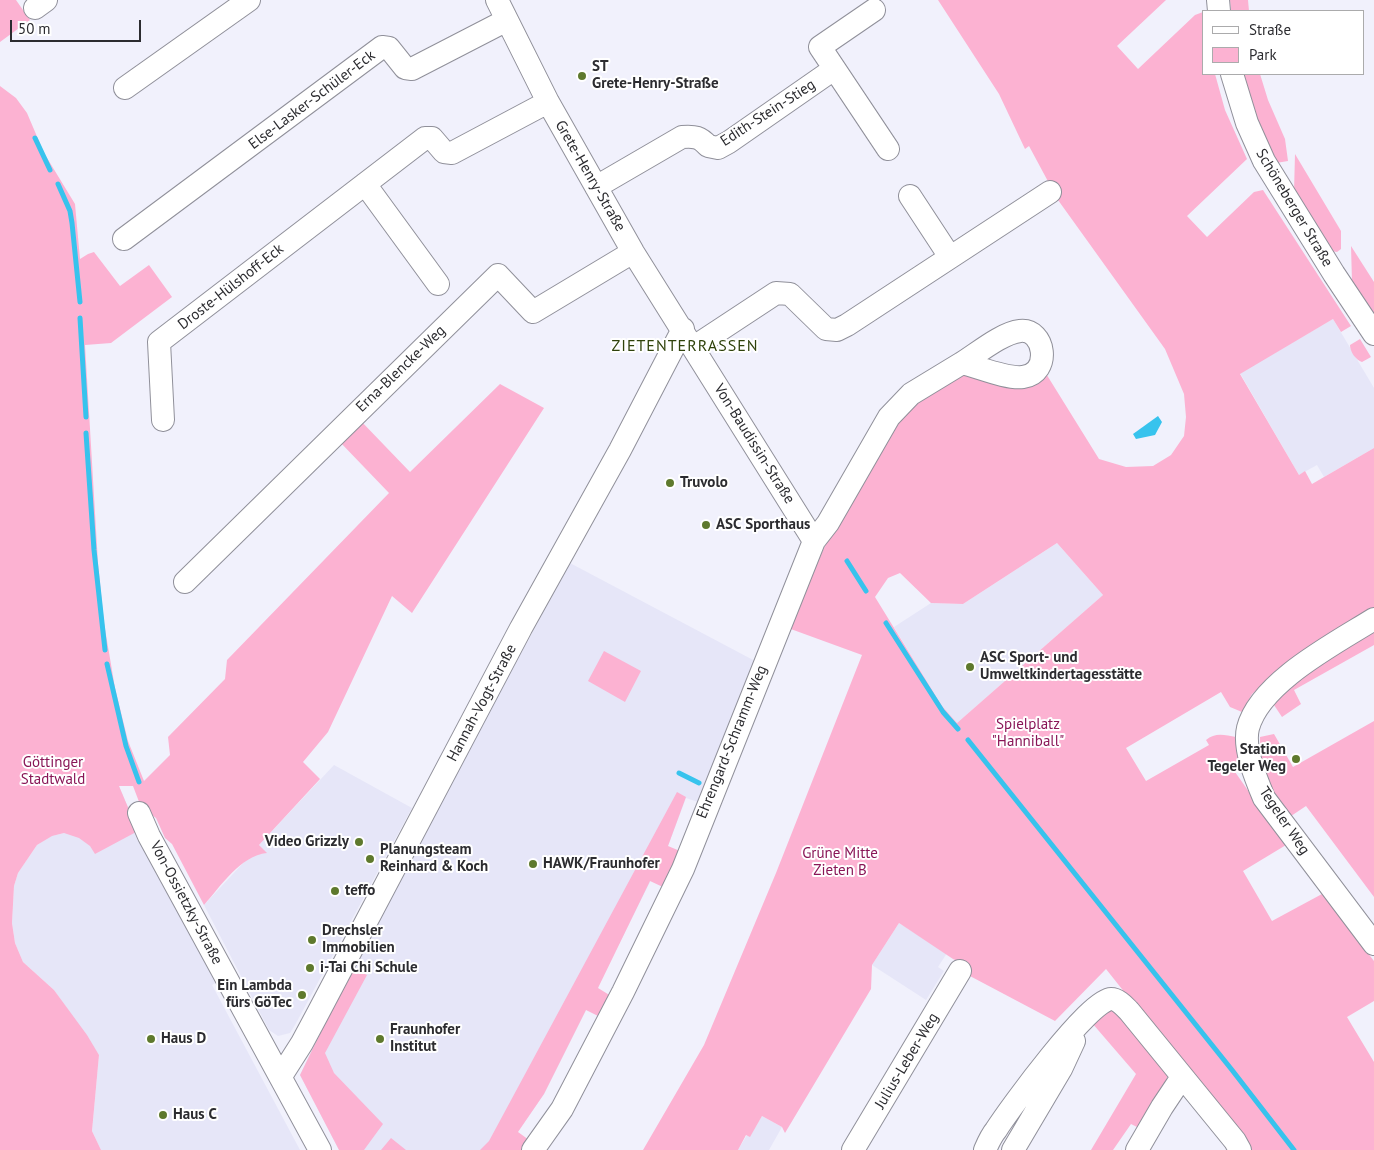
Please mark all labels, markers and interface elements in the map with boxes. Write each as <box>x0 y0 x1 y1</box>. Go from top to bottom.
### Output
scale bar <box>12 10 144 42</box>
legend <box>1202 10 1364 75</box>
text: 50 m <box>18 19 51 38</box>
text: Straße <box>1249 20 1291 39</box>
text: Park <box>1249 45 1277 64</box>
street label: Else-Lasker-Schüler-Eck <box>245 47 379 153</box>
place label: ST Grete-Henry-Straße <box>592 58 719 93</box>
marker: ST Grete-Henry-Straße <box>576 70 588 82</box>
street label: Edith-Stein-Stieg <box>717 76 819 150</box>
street label: Grete-Henry-Straße <box>551 117 629 235</box>
street label: Schöneberger Straße <box>1252 146 1336 270</box>
street label: Droste-Hülshoff-Eck <box>175 240 287 334</box>
street label: Erna-Blencke-Weg <box>353 322 449 416</box>
district label: ZIETENTERRASSEN <box>610 336 760 356</box>
street label: Von-Baudissin-Straße <box>710 381 798 507</box>
place label: Truvolo <box>680 474 728 492</box>
marker: Truvolo <box>664 477 676 489</box>
place label: ASC Sporthaus <box>716 516 810 534</box>
marker: ASC Sporthaus <box>700 519 712 531</box>
street label: Hannah-Vogt-Straße <box>443 641 521 765</box>
place label: ASC Sport- und Umweltkindertagesstätte <box>980 649 1142 684</box>
marker: ASC Sport- und Umweltkindertagesstätte <box>964 661 976 673</box>
street label: Ehrengard-Schramm-Weg <box>693 663 771 821</box>
park label: Spielplatz "Hanniball" <box>992 716 1064 751</box>
place label: Station Tegeler Weg <box>1207 741 1286 776</box>
marker: Station Tegeler Weg <box>1290 753 1302 765</box>
park label: Göttinger Stadtwald <box>21 754 85 789</box>
street label: Tegeler Weg <box>1255 784 1313 858</box>
place label: Video Grizzly <box>265 833 349 851</box>
marker: Video Grizzly <box>353 836 365 848</box>
street label: Von-Ossietzky-Straße <box>146 838 226 968</box>
place label: Planungsteam Reinhard & Koch <box>380 841 488 876</box>
park label: Grüne Mitte Zieten B <box>802 845 878 880</box>
marker: Planungsteam Reinhard & Koch <box>364 853 376 865</box>
place label: HAWK/Fraunhofer <box>543 855 660 873</box>
marker: HAWK/Fraunhofer <box>527 858 539 870</box>
place label: teffo <box>345 882 375 900</box>
marker: teffo <box>329 885 341 897</box>
place label: Drechsler Immobilien <box>322 922 395 957</box>
marker: Drechsler Immobilien <box>306 934 318 946</box>
place label: i-Tai Chi Schule <box>320 959 418 977</box>
marker: i-Tai Chi Schule <box>304 962 316 974</box>
place label: Ein Lambda fürs GöTec <box>217 977 292 1012</box>
marker: Ein Lambda fürs GöTec <box>296 989 308 1001</box>
street label: Julius-Leber-Weg <box>871 1010 943 1112</box>
place label: Fraunhofer Institut <box>390 1021 460 1056</box>
place label: Haus D <box>161 1030 206 1048</box>
marker: Haus D <box>145 1033 157 1045</box>
marker: Fraunhofer Institut <box>374 1033 386 1045</box>
place label: Haus C <box>173 1106 217 1124</box>
marker: Haus C <box>157 1109 169 1121</box>

